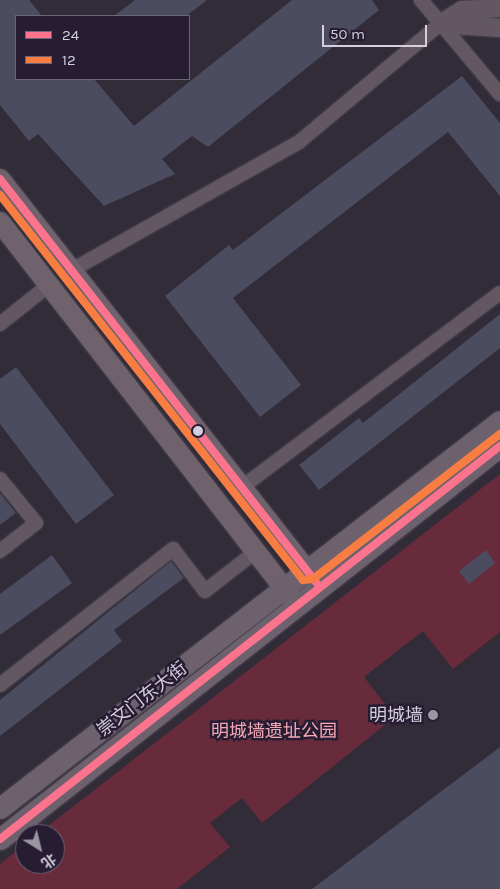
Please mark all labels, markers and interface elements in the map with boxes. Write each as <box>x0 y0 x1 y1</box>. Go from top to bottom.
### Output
legend <box>15 15 190 80</box>
scale bar <box>325 15 430 47</box>
text: 50 m <box>330 25 365 43</box>
text: 24 <box>62 26 79 44</box>
text: 12 <box>62 51 76 69</box>
unlabelled marker <box>193 426 203 436</box>
street label: 崇文门东大街 <box>93 657 191 741</box>
place label: 明城墙 <box>369 704 423 726</box>
marker: 明城墙 <box>427 709 439 721</box>
park label: 明城墙遗址公园 <box>211 720 337 742</box>
north arrow <box>15 824 65 874</box>
text: 北 <box>38 850 59 872</box>

